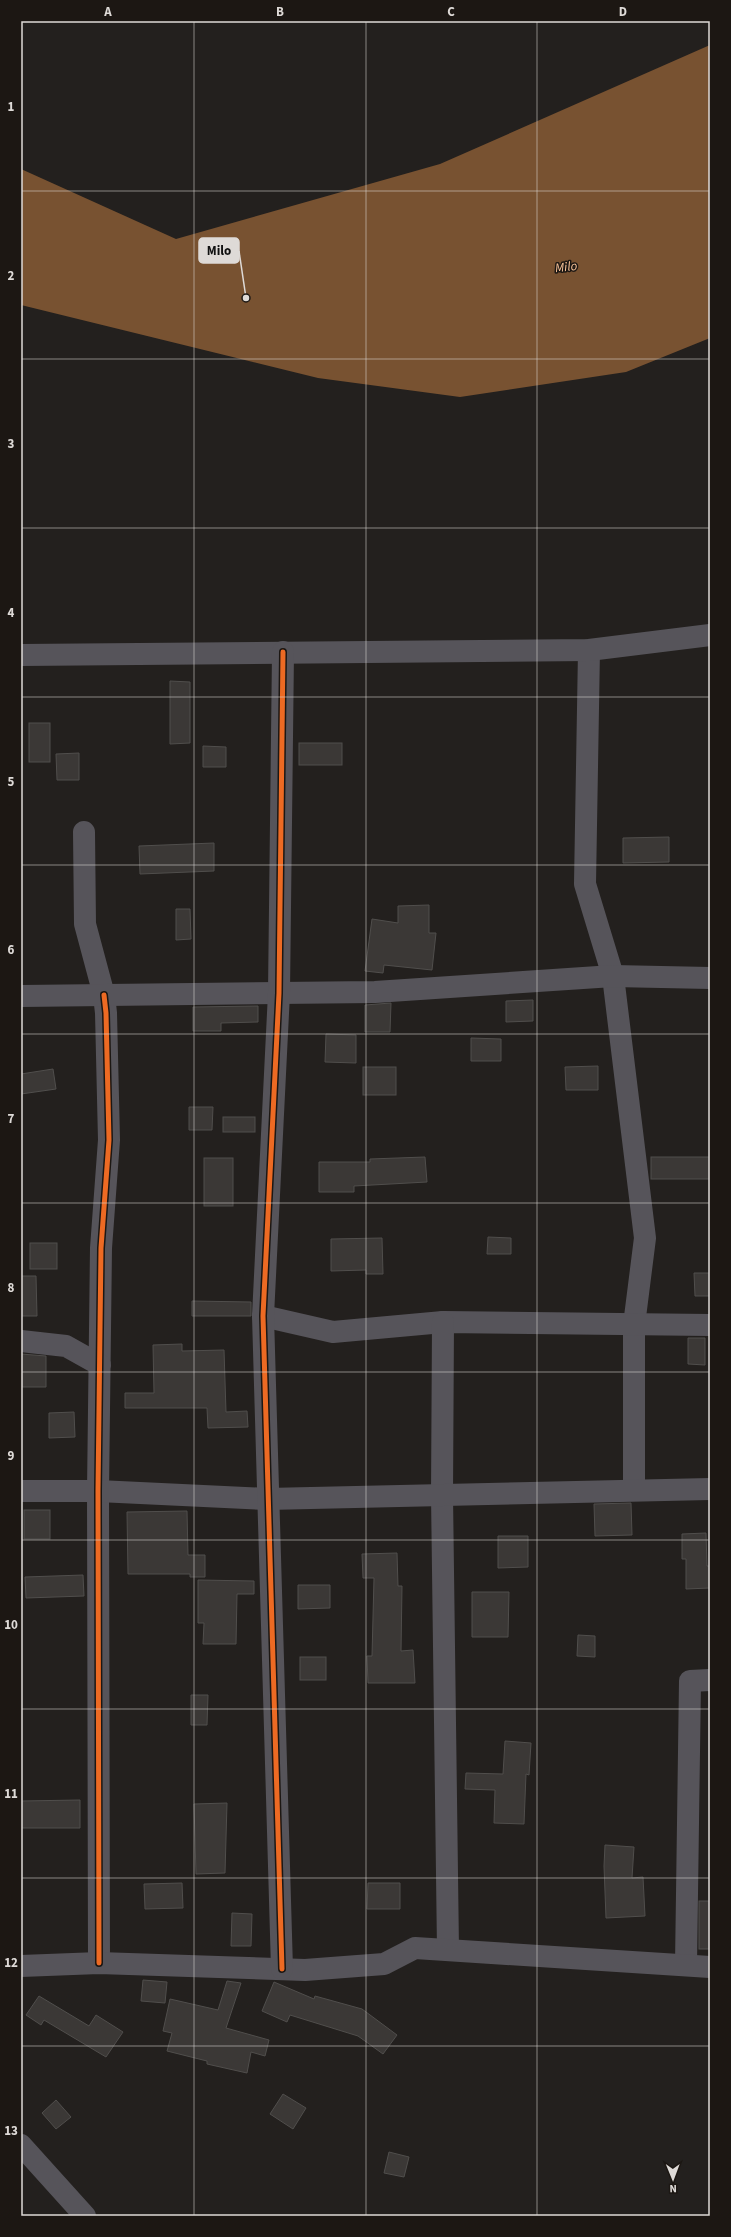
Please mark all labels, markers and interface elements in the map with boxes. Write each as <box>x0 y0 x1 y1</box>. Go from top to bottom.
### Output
text: A <box>103 3 112 21</box>
text: B <box>276 3 284 21</box>
text: C <box>447 3 455 21</box>
text: D <box>619 3 627 21</box>
text: 1 <box>8 98 15 116</box>
callout: Milo <box>199 238 239 263</box>
text: Milo <box>207 242 231 260</box>
water label: Milo <box>554 257 578 277</box>
text: 2 <box>8 267 15 285</box>
text: 3 <box>8 435 15 453</box>
text: 4 <box>8 604 15 622</box>
text: 5 <box>8 773 15 791</box>
text: 6 <box>8 941 15 959</box>
text: 7 <box>8 1110 15 1128</box>
text: 8 <box>8 1279 15 1297</box>
text: 9 <box>8 1447 15 1465</box>
text: 10 <box>4 1616 18 1634</box>
text: 11 <box>4 1785 18 1803</box>
text: 12 <box>4 1954 18 1972</box>
text: 13 <box>4 2122 18 2140</box>
north arrow <box>653 2159 693 2199</box>
text: N <box>669 2181 677 2196</box>

